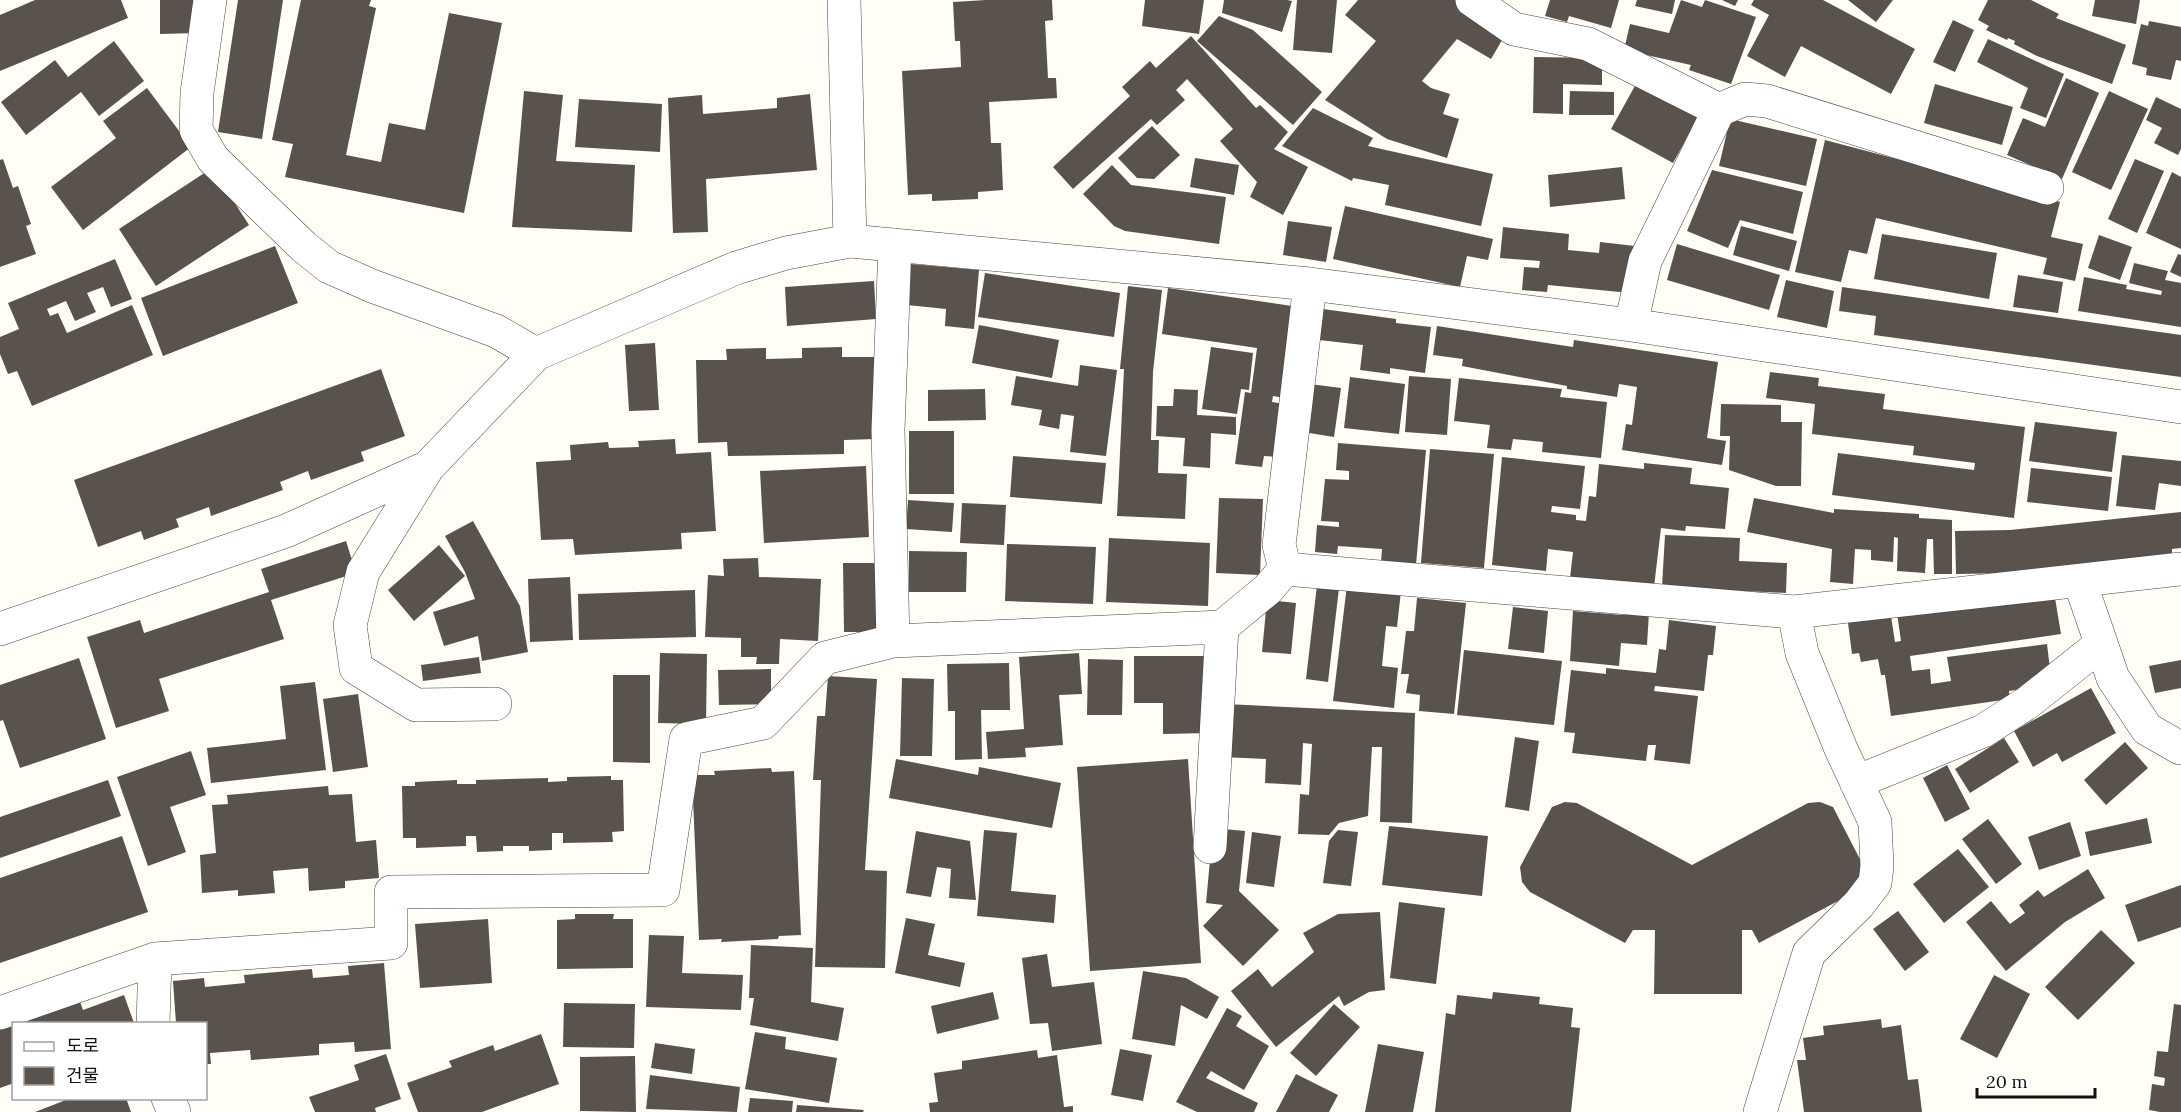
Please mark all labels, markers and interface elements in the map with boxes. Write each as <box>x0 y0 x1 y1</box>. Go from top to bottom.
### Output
legend <box>12 1022 207 1100</box>
text: 도로 <box>66 1034 99 1057</box>
scale bar <box>1977 1061 2096 1099</box>
text: 건물 <box>66 1064 99 1087</box>
text: 20 m <box>1986 1070 2028 1093</box>

